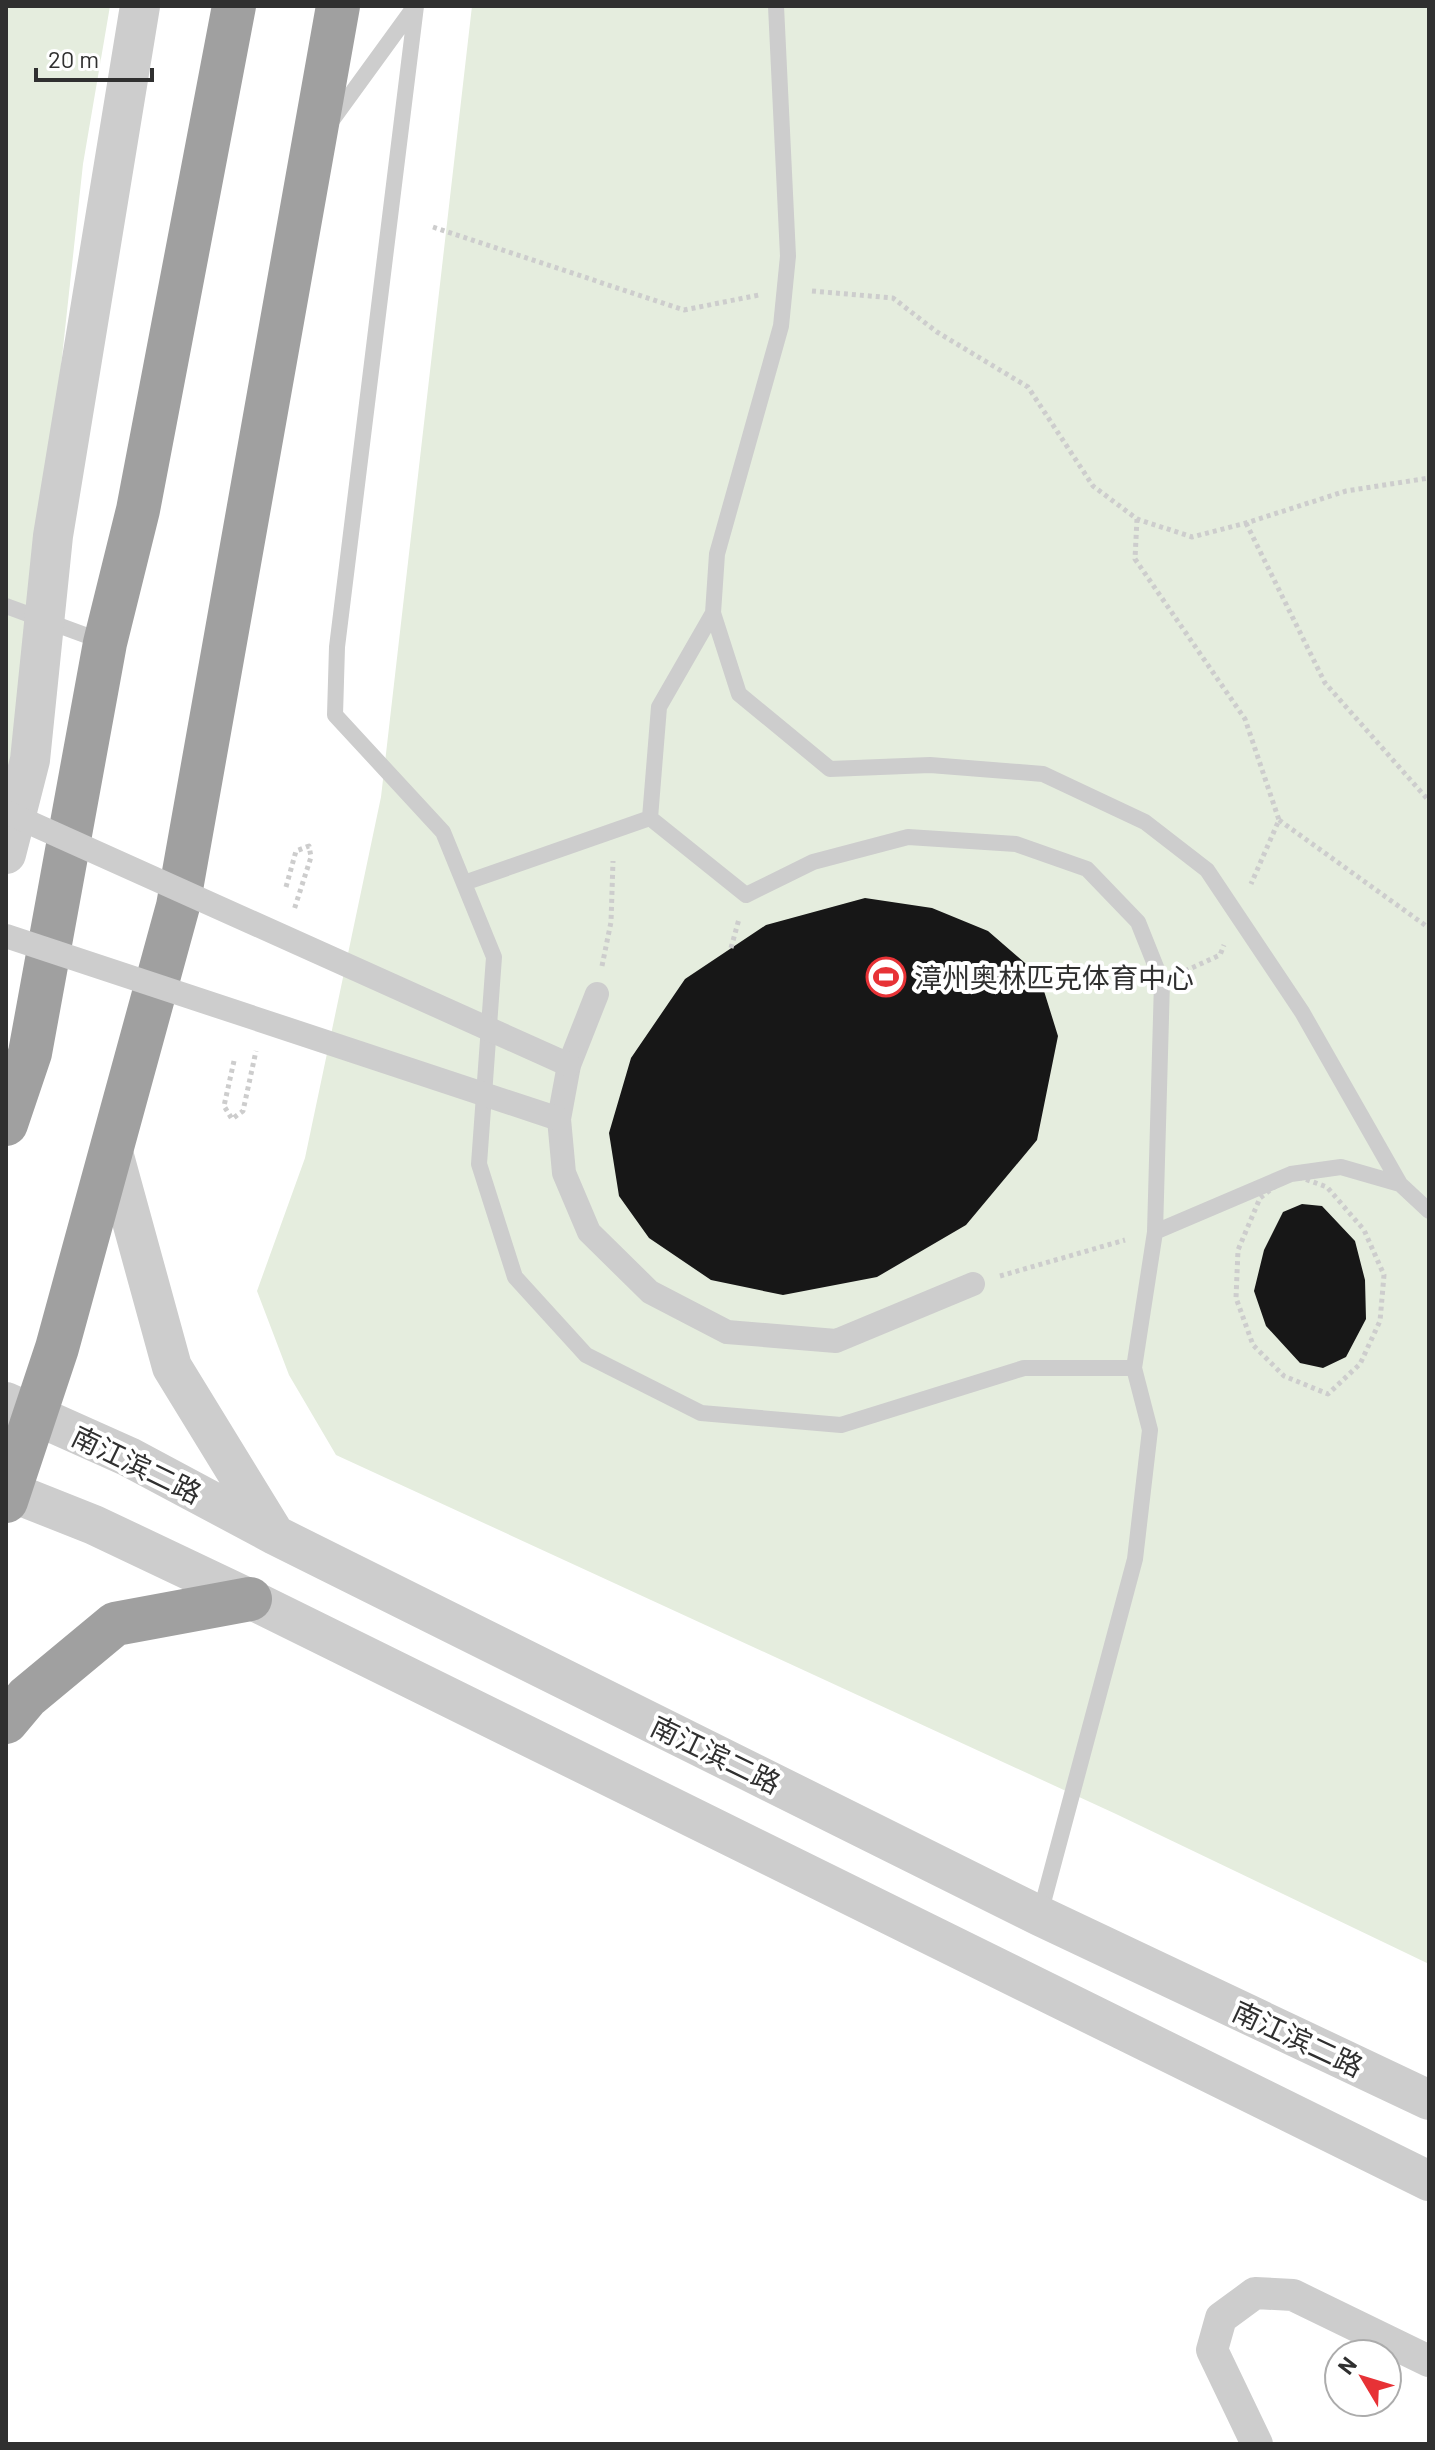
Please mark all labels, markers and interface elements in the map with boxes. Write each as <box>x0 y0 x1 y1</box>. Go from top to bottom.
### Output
scale bar <box>36 32 152 82</box>
text: 20 m <box>48 44 99 73</box>
sports icon: 漳州奥林匹克体育中心 <box>865 956 907 998</box>
place label: 漳州奥林匹克体育中心 <box>914 960 1194 994</box>
street label: 南江滨二路 <box>67 1418 207 1510</box>
street label: 南江滨二路 <box>646 1708 786 1800</box>
street label: 南江滨二路 <box>1227 1993 1369 2083</box>
north arrow <box>1323 2338 1403 2418</box>
text: N <box>1332 2351 1361 2379</box>

